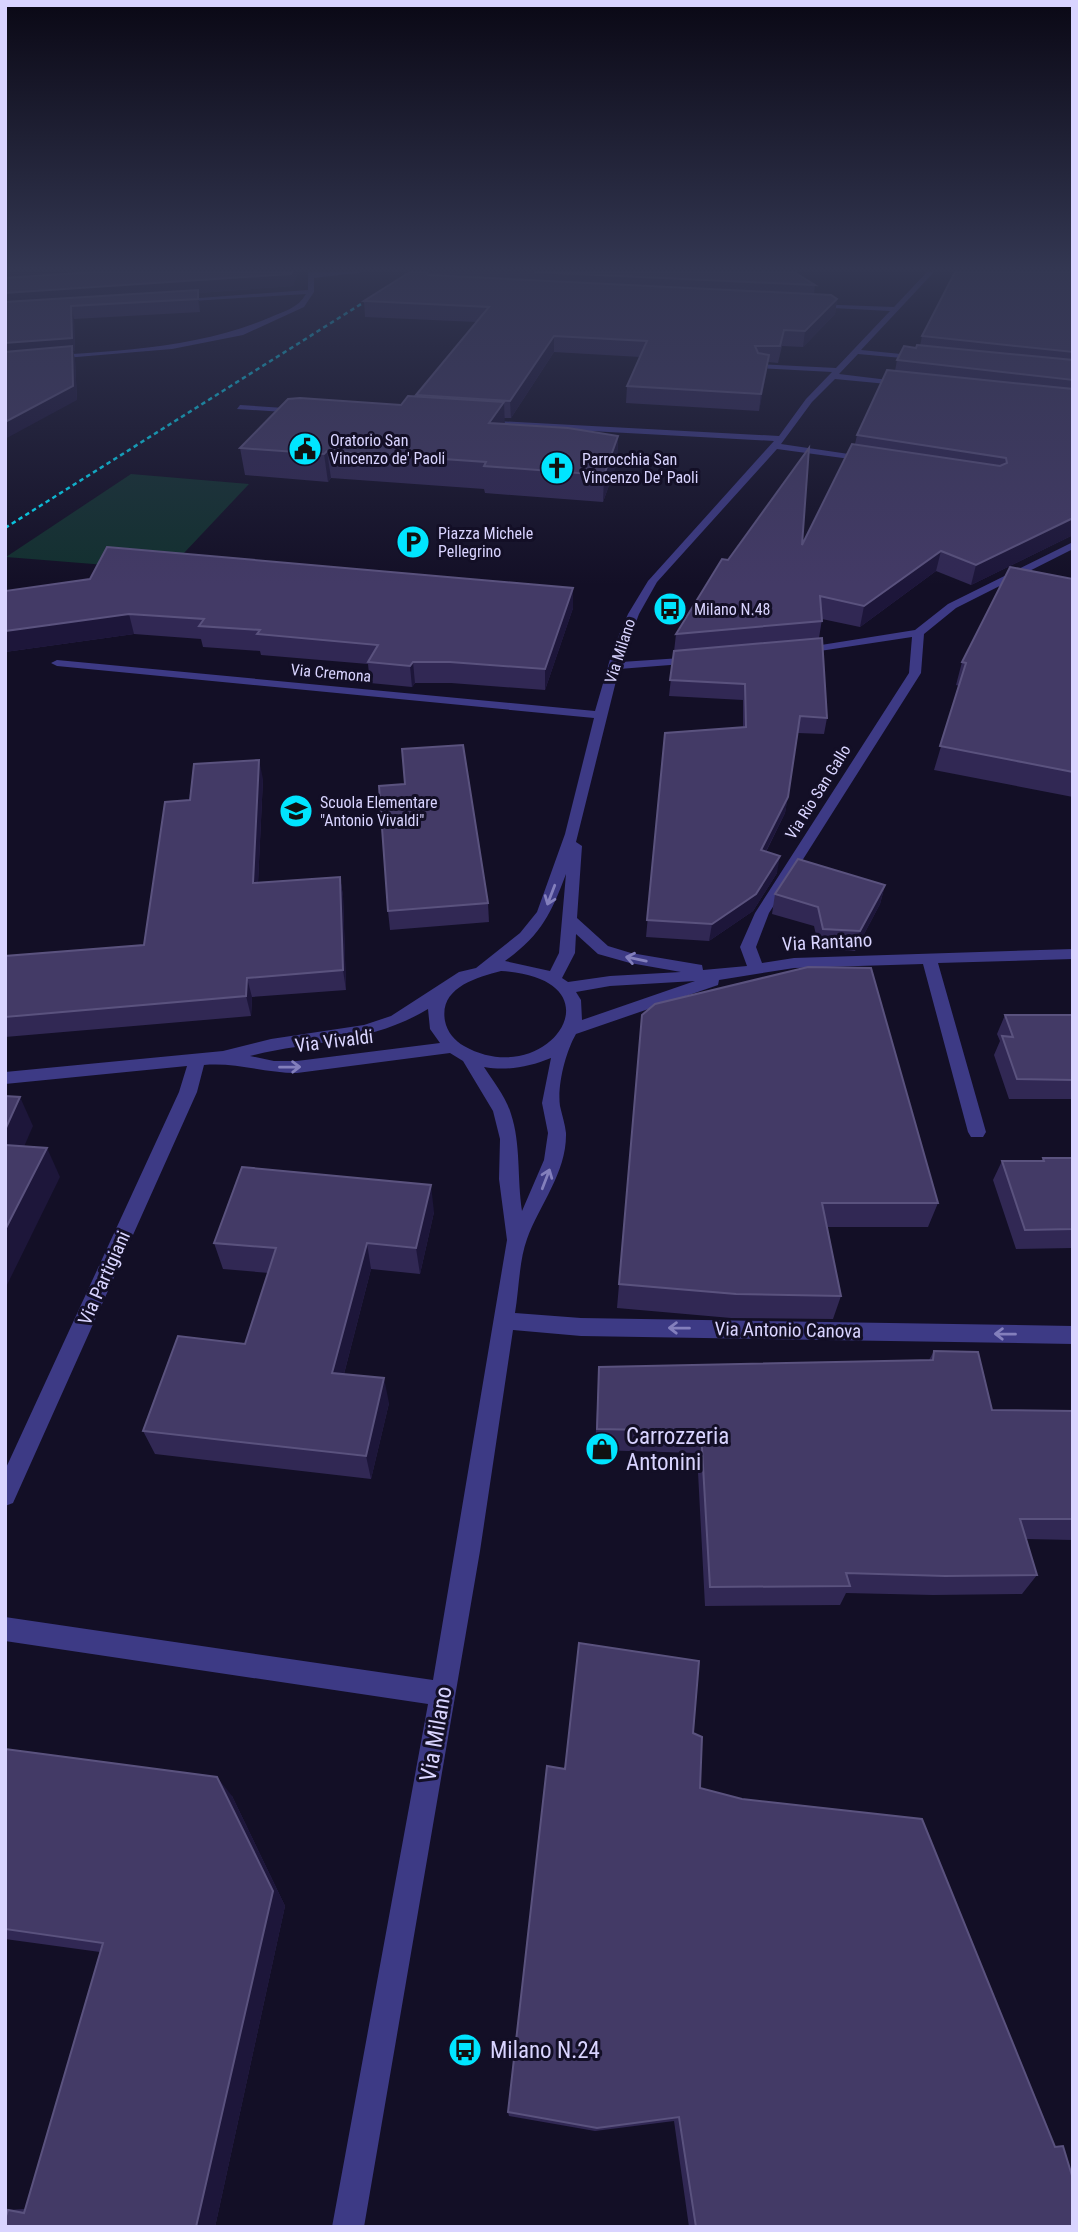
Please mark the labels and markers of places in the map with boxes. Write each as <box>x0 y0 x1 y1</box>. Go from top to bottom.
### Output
public building icon: Oratorio San Vincenzo de' Paoli <box>286 430 324 468</box>
place label: Oratorio San Vincenzo de' Paoli <box>330 431 445 468</box>
church icon: Parrocchia San Vincenzo De' Paoli <box>538 449 576 487</box>
place label: Parrocchia San Vincenzo De' Paoli <box>582 450 698 487</box>
parking icon: Piazza Michele Pellegrino <box>394 523 432 561</box>
place label: Piazza Michele Pellegrino <box>438 524 533 561</box>
bus stop icon: Milano N.48 <box>651 590 689 628</box>
place label: Milano N.48 <box>694 600 770 619</box>
school or university icon: Scuola Elementare "Antonio Vivaldi" <box>277 792 315 830</box>
place label: Scuola Elementare "Antonio Vivaldi" <box>320 793 438 830</box>
place label: Carrozzeria Antonini <box>626 1423 729 1476</box>
shop icon: Carrozzeria Antonini <box>583 1430 621 1468</box>
bus stop icon: Milano N.24 <box>446 2031 484 2069</box>
place label: Milano N.24 <box>490 2037 600 2064</box>

